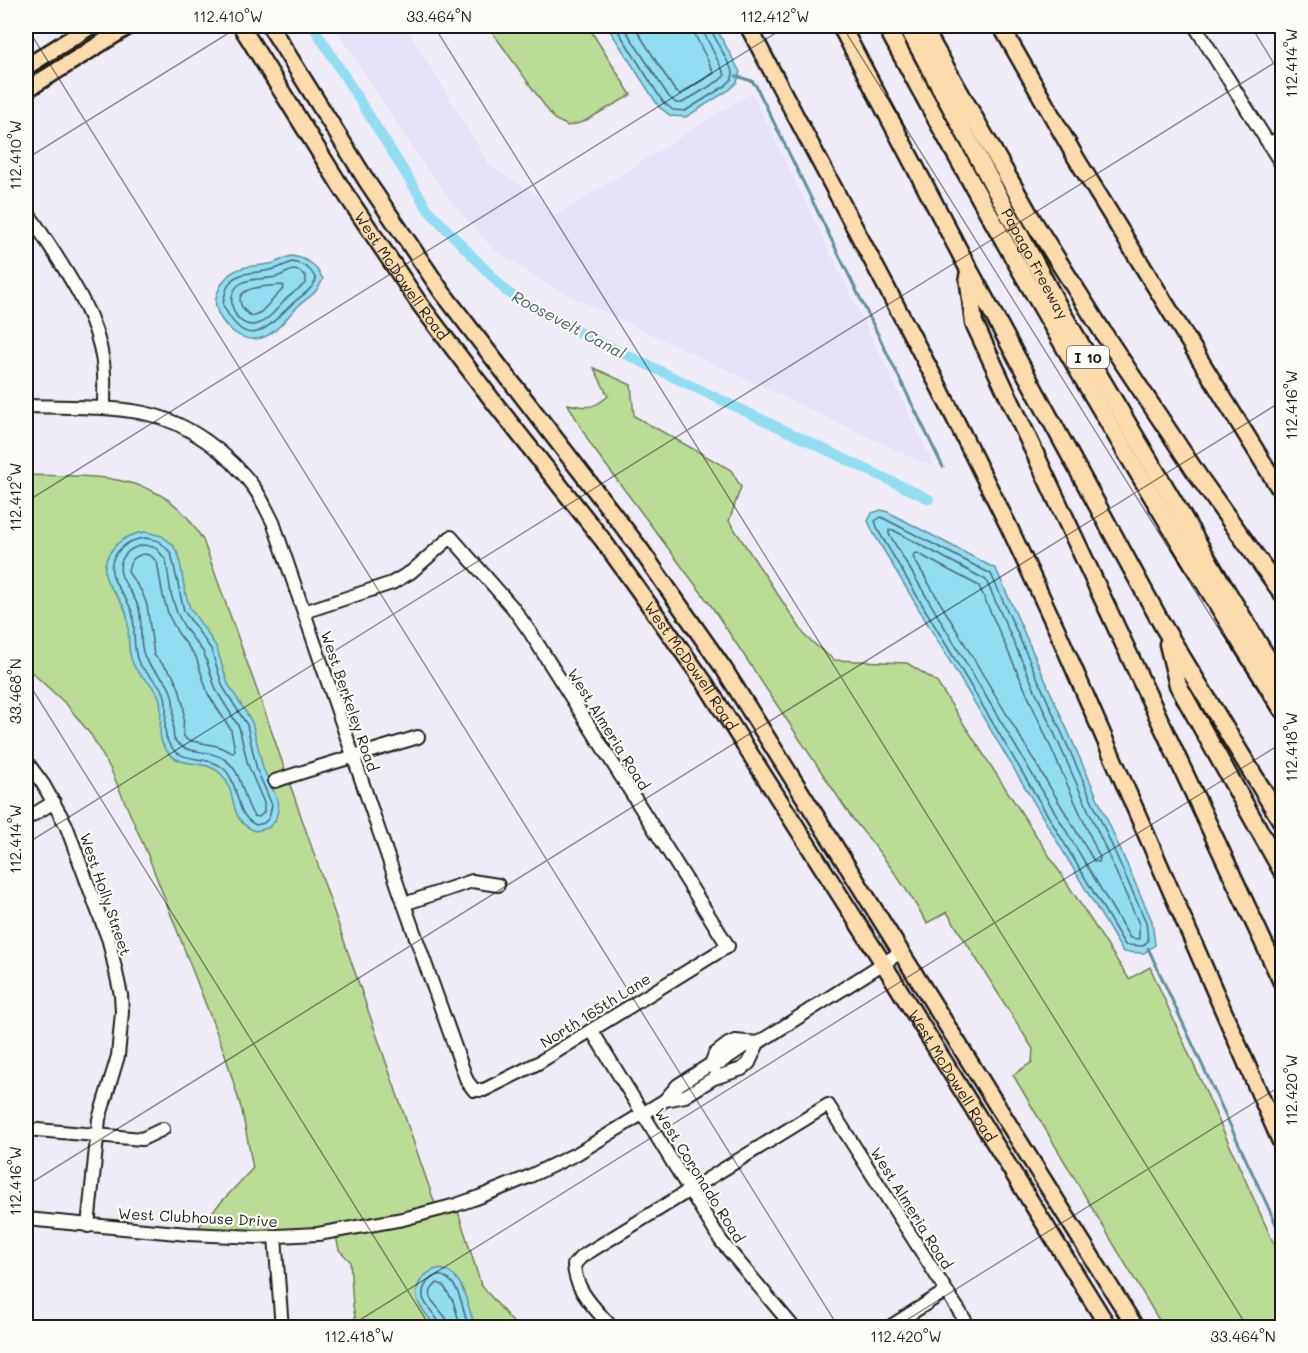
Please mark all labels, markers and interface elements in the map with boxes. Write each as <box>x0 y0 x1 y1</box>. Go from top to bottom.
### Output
text: 112.410°W <box>193 6 263 26</box>
text: 33.464°N <box>406 6 472 26</box>
text: 112.412°W <box>740 6 810 26</box>
text: 112.414°W <box>1281 28 1301 98</box>
text: 112.410°W <box>5 120 25 190</box>
street label: Papago Freeway <box>997 205 1074 323</box>
street label: West McDowell Road <box>350 208 453 344</box>
water label: Roosevelt Canal <box>509 285 629 363</box>
road number: I 10 <box>1067 346 1109 368</box>
text: 112.416°W <box>1281 370 1301 440</box>
text: 112.412°W <box>5 462 25 532</box>
street label: West McDowell Road <box>640 598 742 734</box>
street label: West Berkeley Road <box>317 628 383 774</box>
text: 33.468°N <box>5 658 25 724</box>
street label: West Almeria Road <box>563 664 655 794</box>
text: 112.418°W <box>1281 712 1301 782</box>
text: 112.414°W <box>5 804 25 874</box>
street label: West Holly Street <box>76 830 136 958</box>
street label: North 165th Lane <box>536 968 654 1052</box>
street label: West McDowell Road <box>904 1006 1001 1145</box>
text: 112.420°W <box>1281 1054 1301 1126</box>
street label: West Coronado Road <box>650 1104 750 1246</box>
street label: West Almeria Road <box>866 1143 958 1273</box>
text: 112.416°W <box>5 1146 25 1216</box>
street label: West Clubhouse Drive <box>118 1203 278 1231</box>
text: 112.418°W <box>324 1326 394 1346</box>
text: 112.420°W <box>870 1326 942 1346</box>
text: 33.464°N <box>1210 1326 1276 1346</box>

